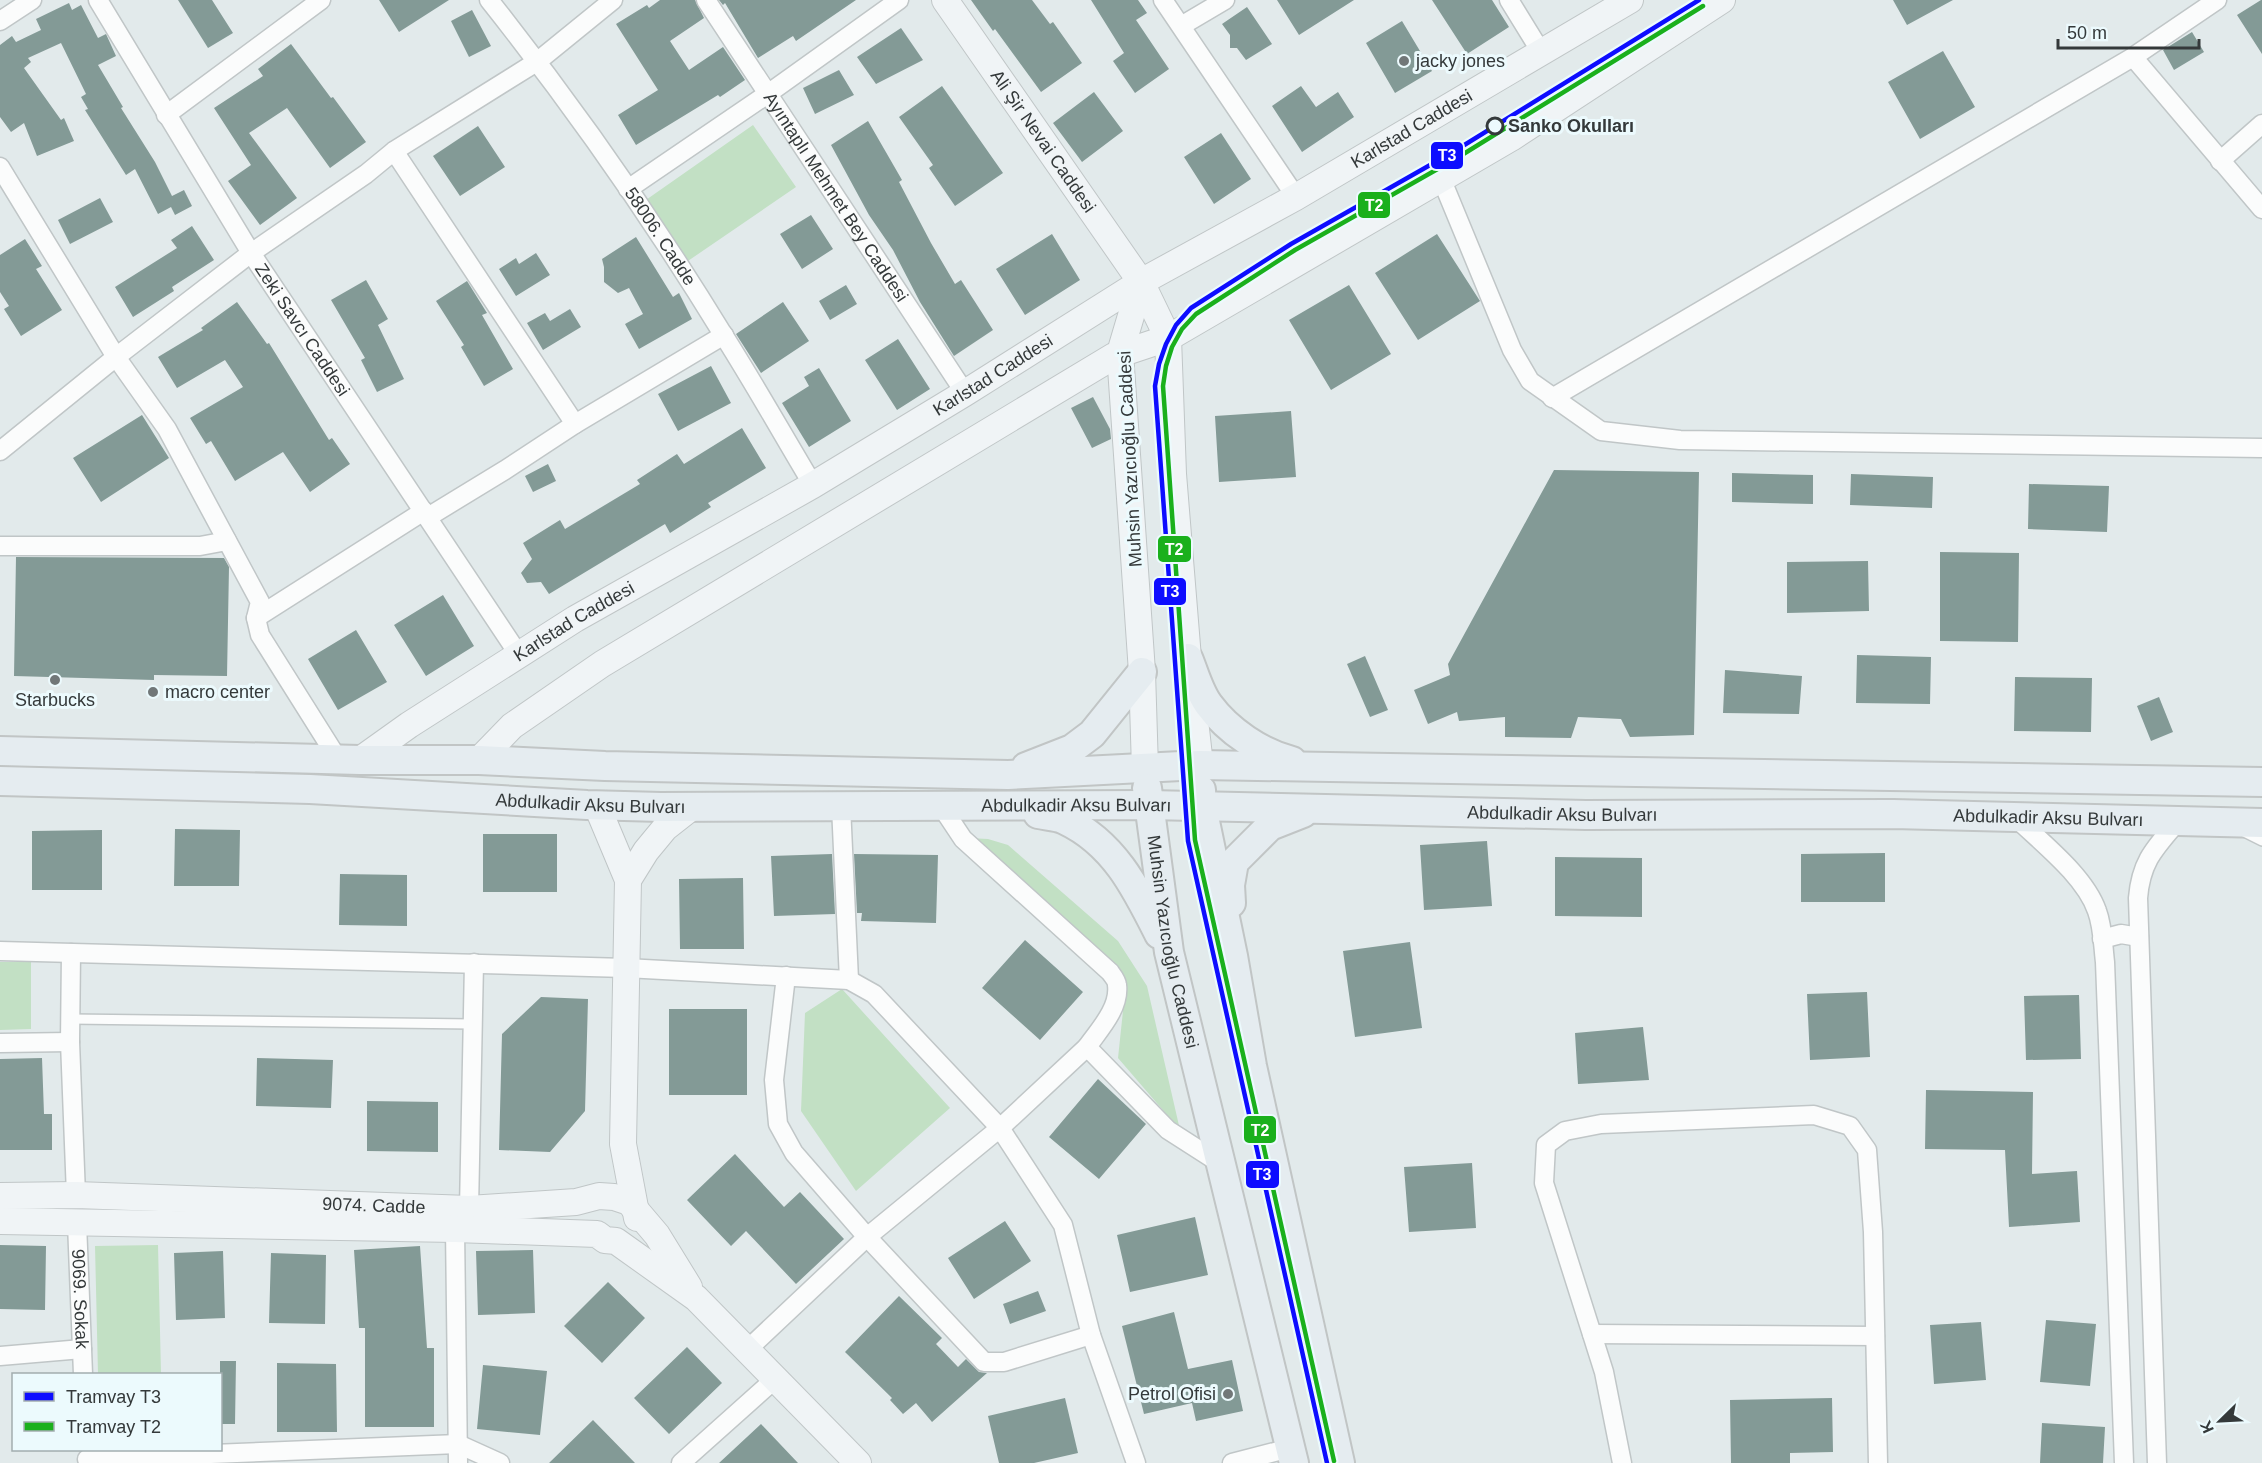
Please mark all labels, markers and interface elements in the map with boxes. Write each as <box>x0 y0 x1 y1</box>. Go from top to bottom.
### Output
scale bar <box>2058 12 2199 50</box>
text: 50 m <box>2067 23 2107 43</box>
place label: jacky jones <box>1415 51 1505 71</box>
marker: jacky jones <box>1397 54 1411 68</box>
street label: Ali Şir Nevai Caddesi <box>987 66 1100 216</box>
street label: Karlstad Caddesi <box>1347 85 1476 172</box>
street label: Ayıntaplı Mehmet Bey Caddesi <box>760 88 912 306</box>
place label: Sanko Okulları <box>1508 116 1634 136</box>
marker: Sanko Okulları <box>1486 117 1504 135</box>
line badge: T3 <box>1430 141 1464 170</box>
text: T3 <box>1438 147 1456 164</box>
street label: 58006. Cadde <box>621 184 700 289</box>
line badge: T2 <box>1357 191 1391 219</box>
text: T2 <box>1365 197 1383 214</box>
street label: Zeki Savcı Caddesi <box>251 260 354 400</box>
street label: Karlstad Caddesi <box>929 330 1056 420</box>
street label: Muhsin Yazıcıoğlu Caddesi <box>1114 350 1146 568</box>
line badge: T2 <box>1157 535 1192 563</box>
text: T2 <box>1165 541 1183 558</box>
line badge: T3 <box>1153 577 1187 606</box>
street label: Karlstad Caddesi <box>510 578 638 666</box>
text: T3 <box>1161 583 1179 600</box>
marker: Starbucks <box>48 673 62 687</box>
place label: macro center <box>165 682 270 702</box>
marker: macro center <box>146 685 160 699</box>
place label: Starbucks <box>15 690 95 710</box>
street label: Abdulkadir Aksu Bulvarı <box>495 790 686 817</box>
street label: Abdulkadir Aksu Bulvarı <box>981 795 1172 816</box>
street label: Abdulkadir Aksu Bulvarı <box>1467 802 1657 825</box>
street label: Abdulkadir Aksu Bulvarı <box>1953 805 2144 830</box>
street label: Muhsin Yazıcıoğlu Caddesi <box>1143 834 1202 1050</box>
line badge: T2 <box>1243 1115 1277 1144</box>
text: T2 <box>1251 1122 1269 1139</box>
line badge: T3 <box>1245 1160 1280 1189</box>
text: T3 <box>1253 1166 1271 1183</box>
street label: 9074. Cadde <box>322 1194 426 1217</box>
street label: 9069. Sokak <box>68 1249 92 1350</box>
legend <box>12 1373 222 1451</box>
place label: Petrol Ofisi <box>1128 1384 1216 1404</box>
text: Tramvay T3 <box>66 1387 161 1407</box>
marker: Petrol Ofisi <box>1221 1387 1235 1401</box>
north arrow <box>2190 1391 2250 1451</box>
text: Tramvay T2 <box>66 1417 161 1437</box>
text: K <box>2196 1418 2217 1436</box>

